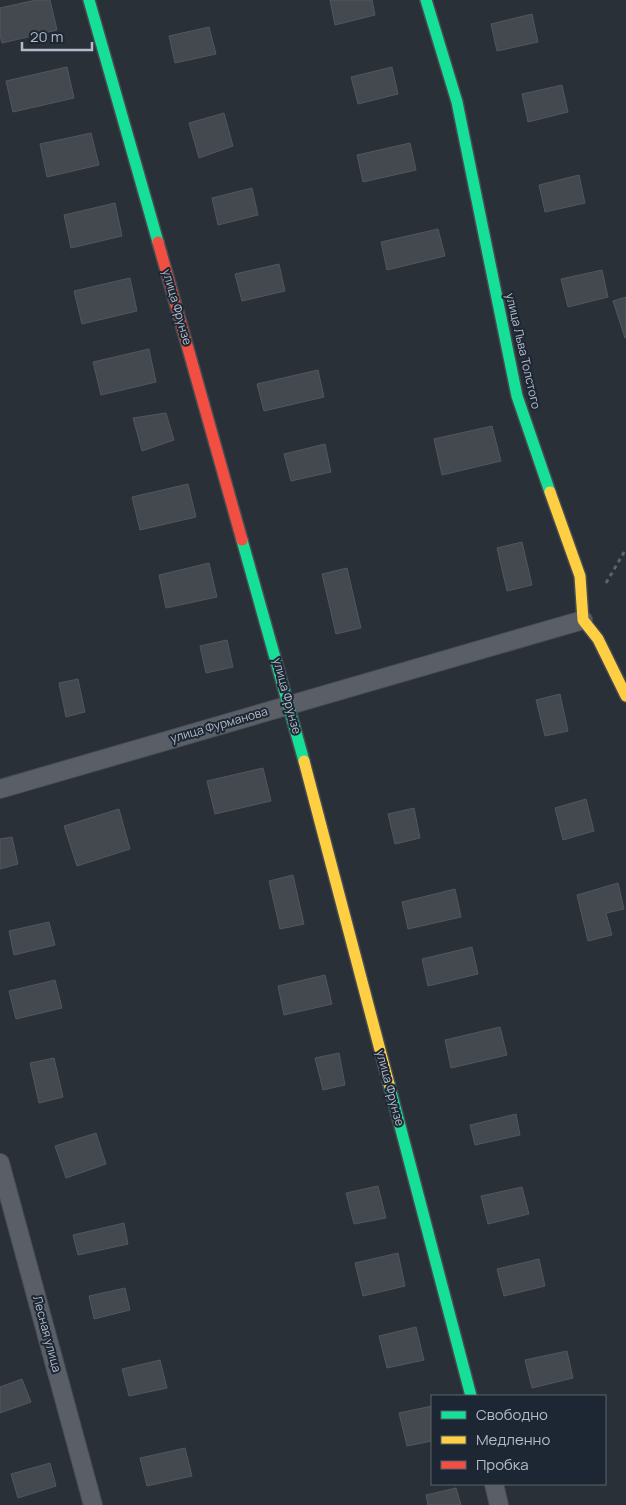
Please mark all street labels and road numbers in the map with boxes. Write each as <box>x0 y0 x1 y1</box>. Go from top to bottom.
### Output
street label: улица Фрунзе <box>159 267 196 347</box>
street label: улица Льва Толстого <box>502 291 545 411</box>
street label: улица Фрунзе <box>269 656 306 736</box>
street label: улица Фурманова <box>168 702 270 747</box>
street label: улица Фрунзе <box>372 1048 409 1128</box>
street label: Лесная улица <box>29 1294 66 1374</box>

